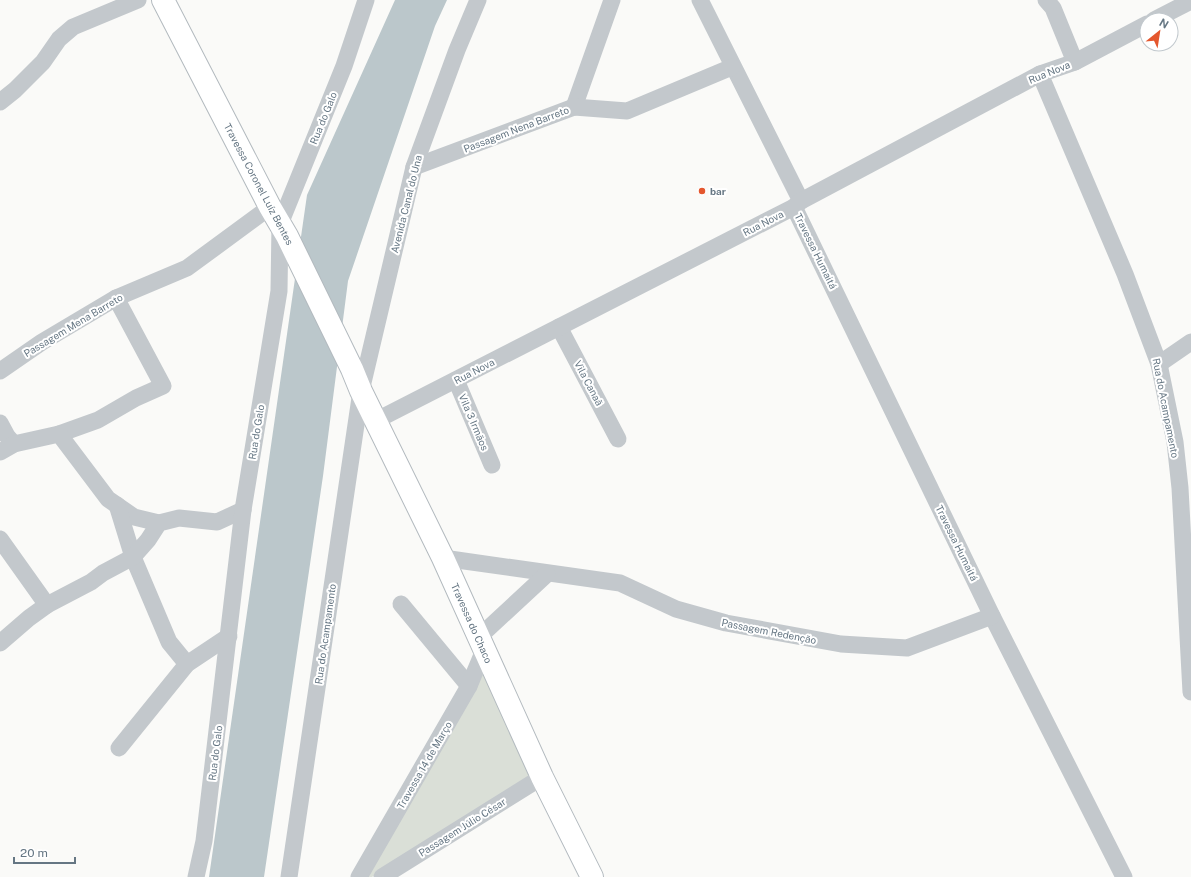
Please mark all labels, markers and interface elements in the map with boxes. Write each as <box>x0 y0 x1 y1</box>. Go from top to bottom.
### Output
north arrow <box>1139 12 1179 52</box>
text: N <box>1157 16 1171 31</box>
street label: Rua Nova <box>1026 58 1072 86</box>
street label: Rua do Galo <box>307 90 339 146</box>
street label: Passagem Nena Barreto <box>462 103 571 155</box>
street label: Travessa Coronel Luíz Bentes <box>222 121 296 247</box>
street label: Avenida Canal do Una <box>388 154 424 254</box>
place label: bar <box>710 185 726 197</box>
marker: bar <box>697 186 707 196</box>
street label: Rua Nova <box>741 208 785 238</box>
street label: Travessa Humaitá <box>792 211 840 291</box>
street label: Passagem Mena Barreto <box>21 291 125 359</box>
street label: Rua Nova <box>452 356 496 386</box>
street label: Rua do Acampamento <box>1150 357 1182 459</box>
street label: Vila Canaã <box>572 358 606 408</box>
street label: Vila 3 Irmãos <box>457 392 491 452</box>
street label: Rua do Galo <box>246 403 266 460</box>
street label: Travessa Humaitá <box>933 503 981 583</box>
street label: Travessa do Chaco <box>449 581 495 665</box>
street label: Rua do Acampamento <box>312 583 338 685</box>
street label: Passagem Redenção <box>721 616 818 646</box>
street label: Travessa 14 de Março <box>394 719 454 811</box>
street label: Rua do Galo <box>206 724 224 781</box>
street label: Passagem Júlio César <box>416 795 508 859</box>
scale bar <box>14 839 75 865</box>
text: 20 m <box>20 846 48 860</box>

